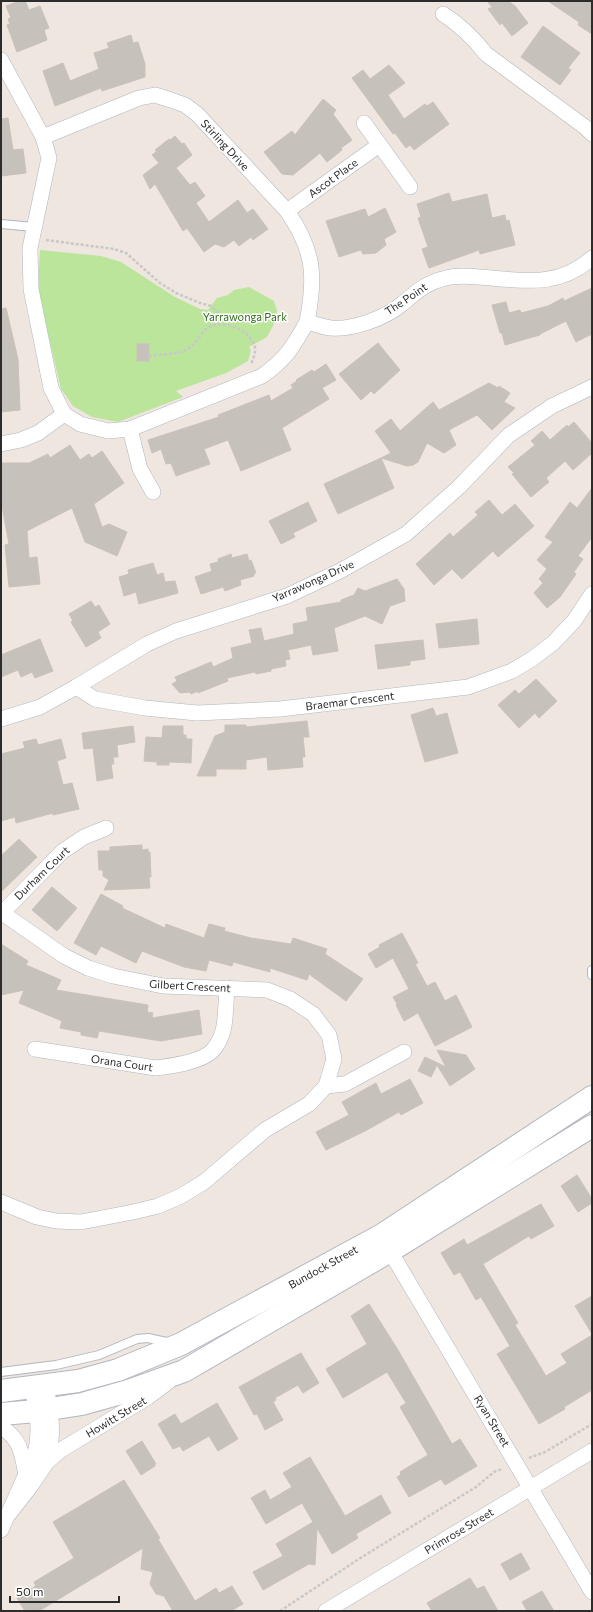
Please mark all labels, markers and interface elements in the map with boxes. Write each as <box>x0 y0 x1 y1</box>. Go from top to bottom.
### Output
street label: Stirling Drive <box>199 117 252 173</box>
street label: Ascot Place <box>305 155 360 200</box>
street label: The Point <box>382 279 430 317</box>
park label: Yarrawonga Park <box>203 310 287 323</box>
street label: Yarrawonga Drive <box>270 557 356 604</box>
street label: Braemar Crescent <box>305 689 396 712</box>
street label: Durham Court <box>11 843 72 902</box>
street label: Gilbert Crescent <box>149 977 232 994</box>
street label: Orana Court <box>90 1052 154 1073</box>
street label: Bundock Street <box>286 1242 360 1291</box>
street label: Ryan Street <box>472 1392 513 1449</box>
street label: Howitt Street <box>83 1393 149 1440</box>
street label: Primrose Street <box>422 1505 496 1556</box>
scale bar <box>10 1578 119 1604</box>
text: 50 m <box>16 1584 44 1598</box>

